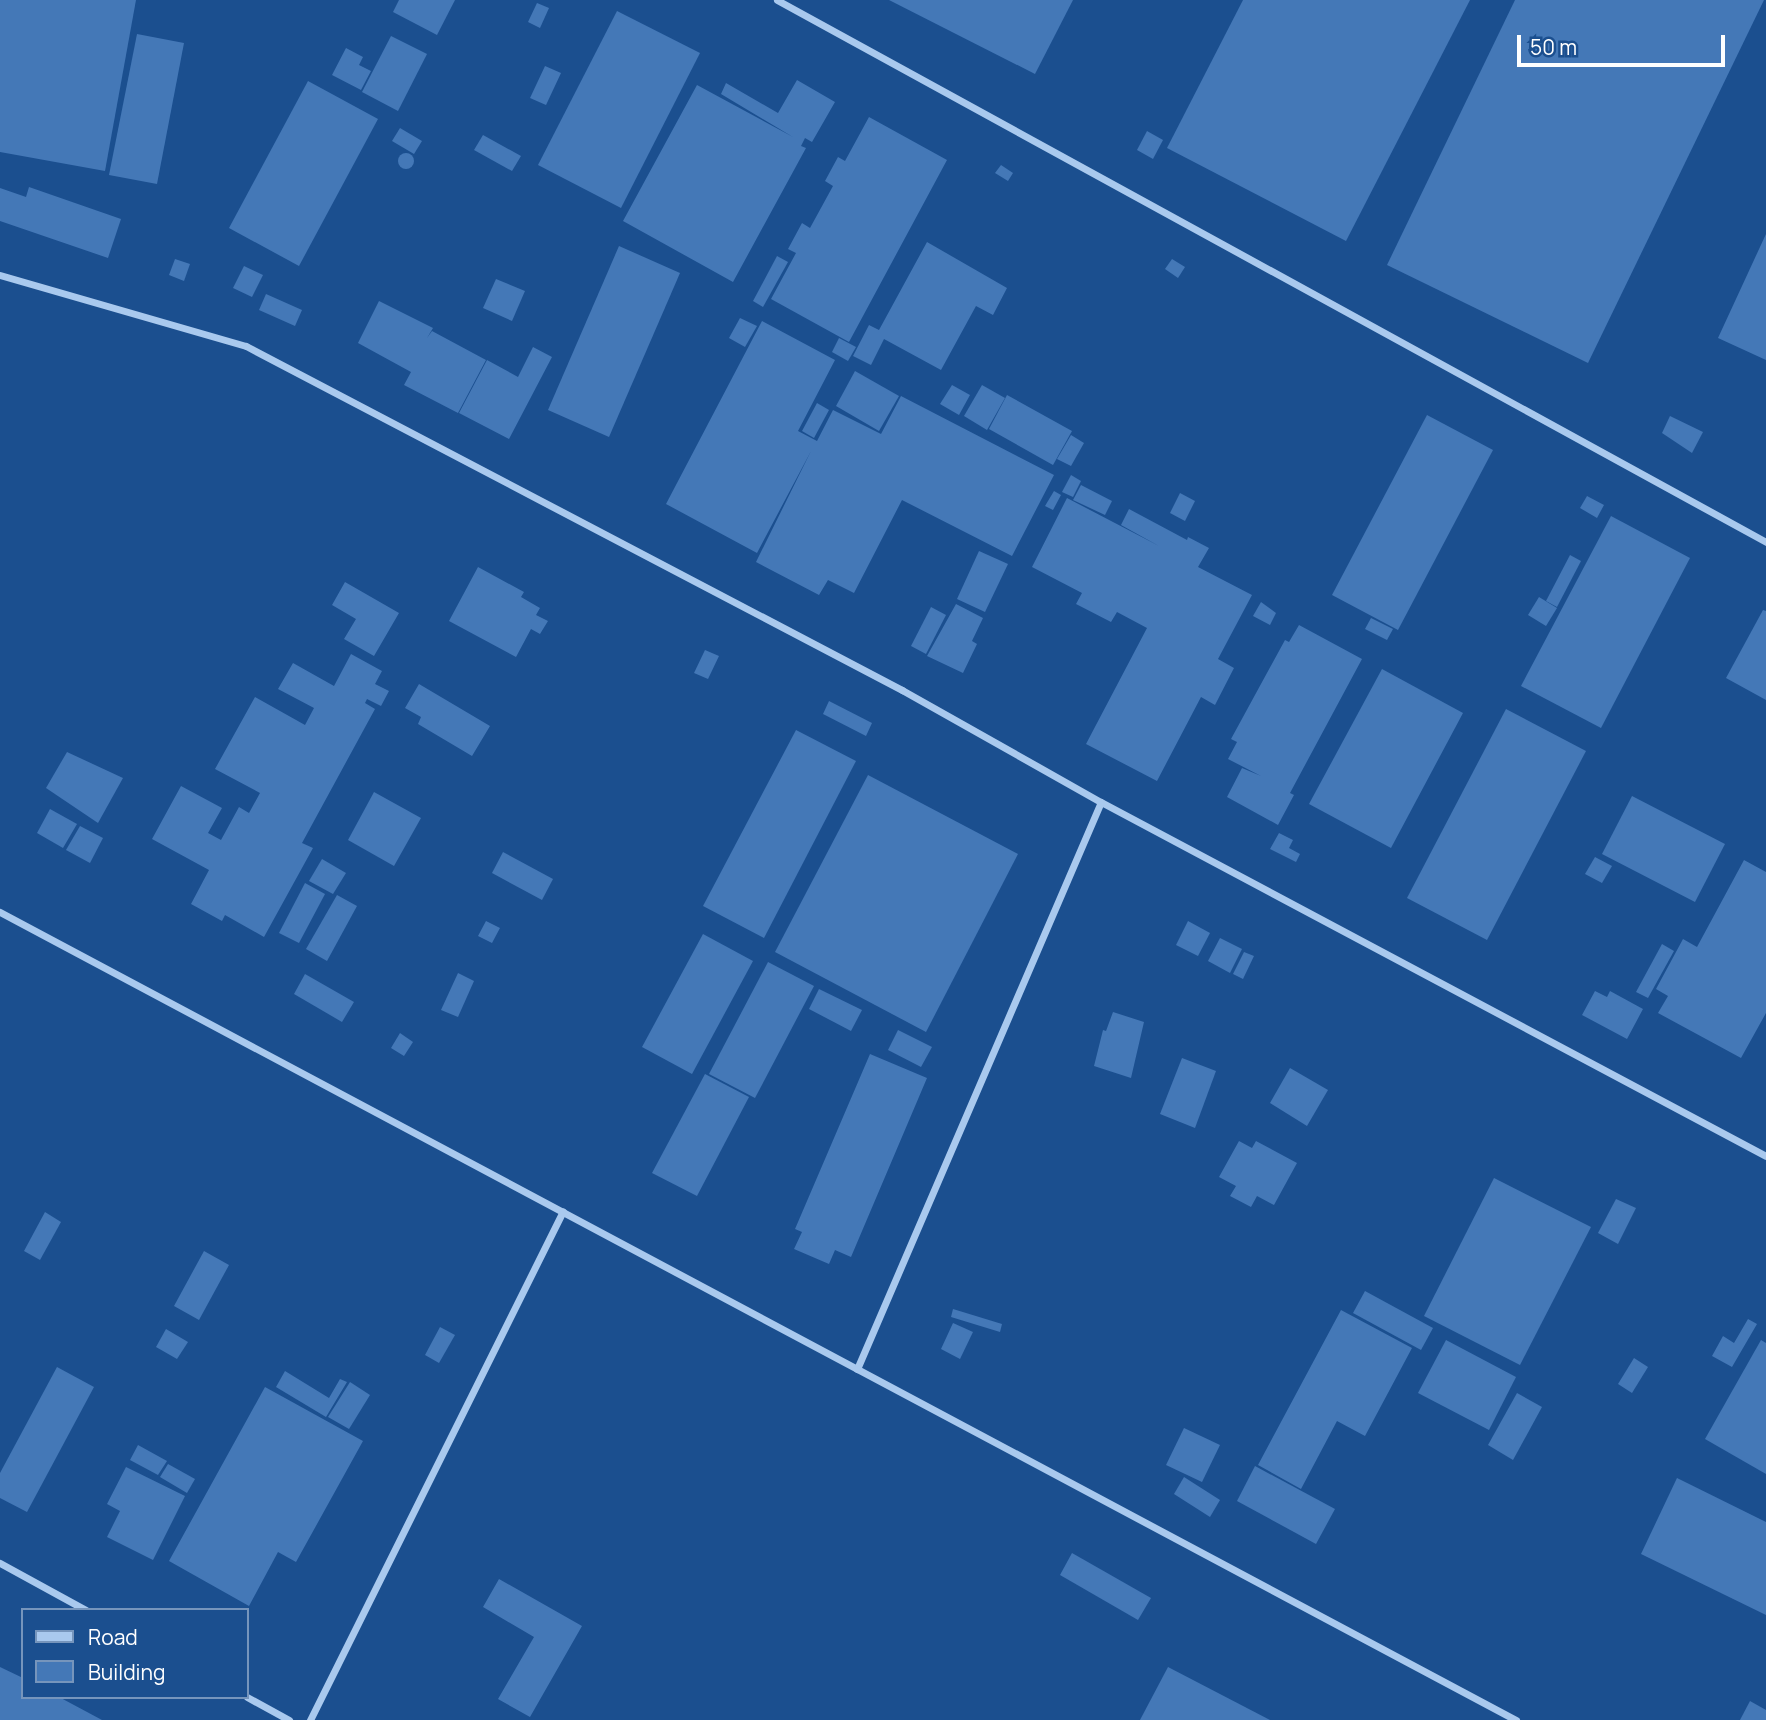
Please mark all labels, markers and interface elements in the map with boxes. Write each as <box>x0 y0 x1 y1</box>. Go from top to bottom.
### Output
scale bar <box>1521 21 1729 65</box>
text: 50 m <box>1530 33 1577 61</box>
legend <box>21 1608 248 1699</box>
text: Road <box>88 1623 138 1651</box>
text: Building <box>88 1658 165 1686</box>

